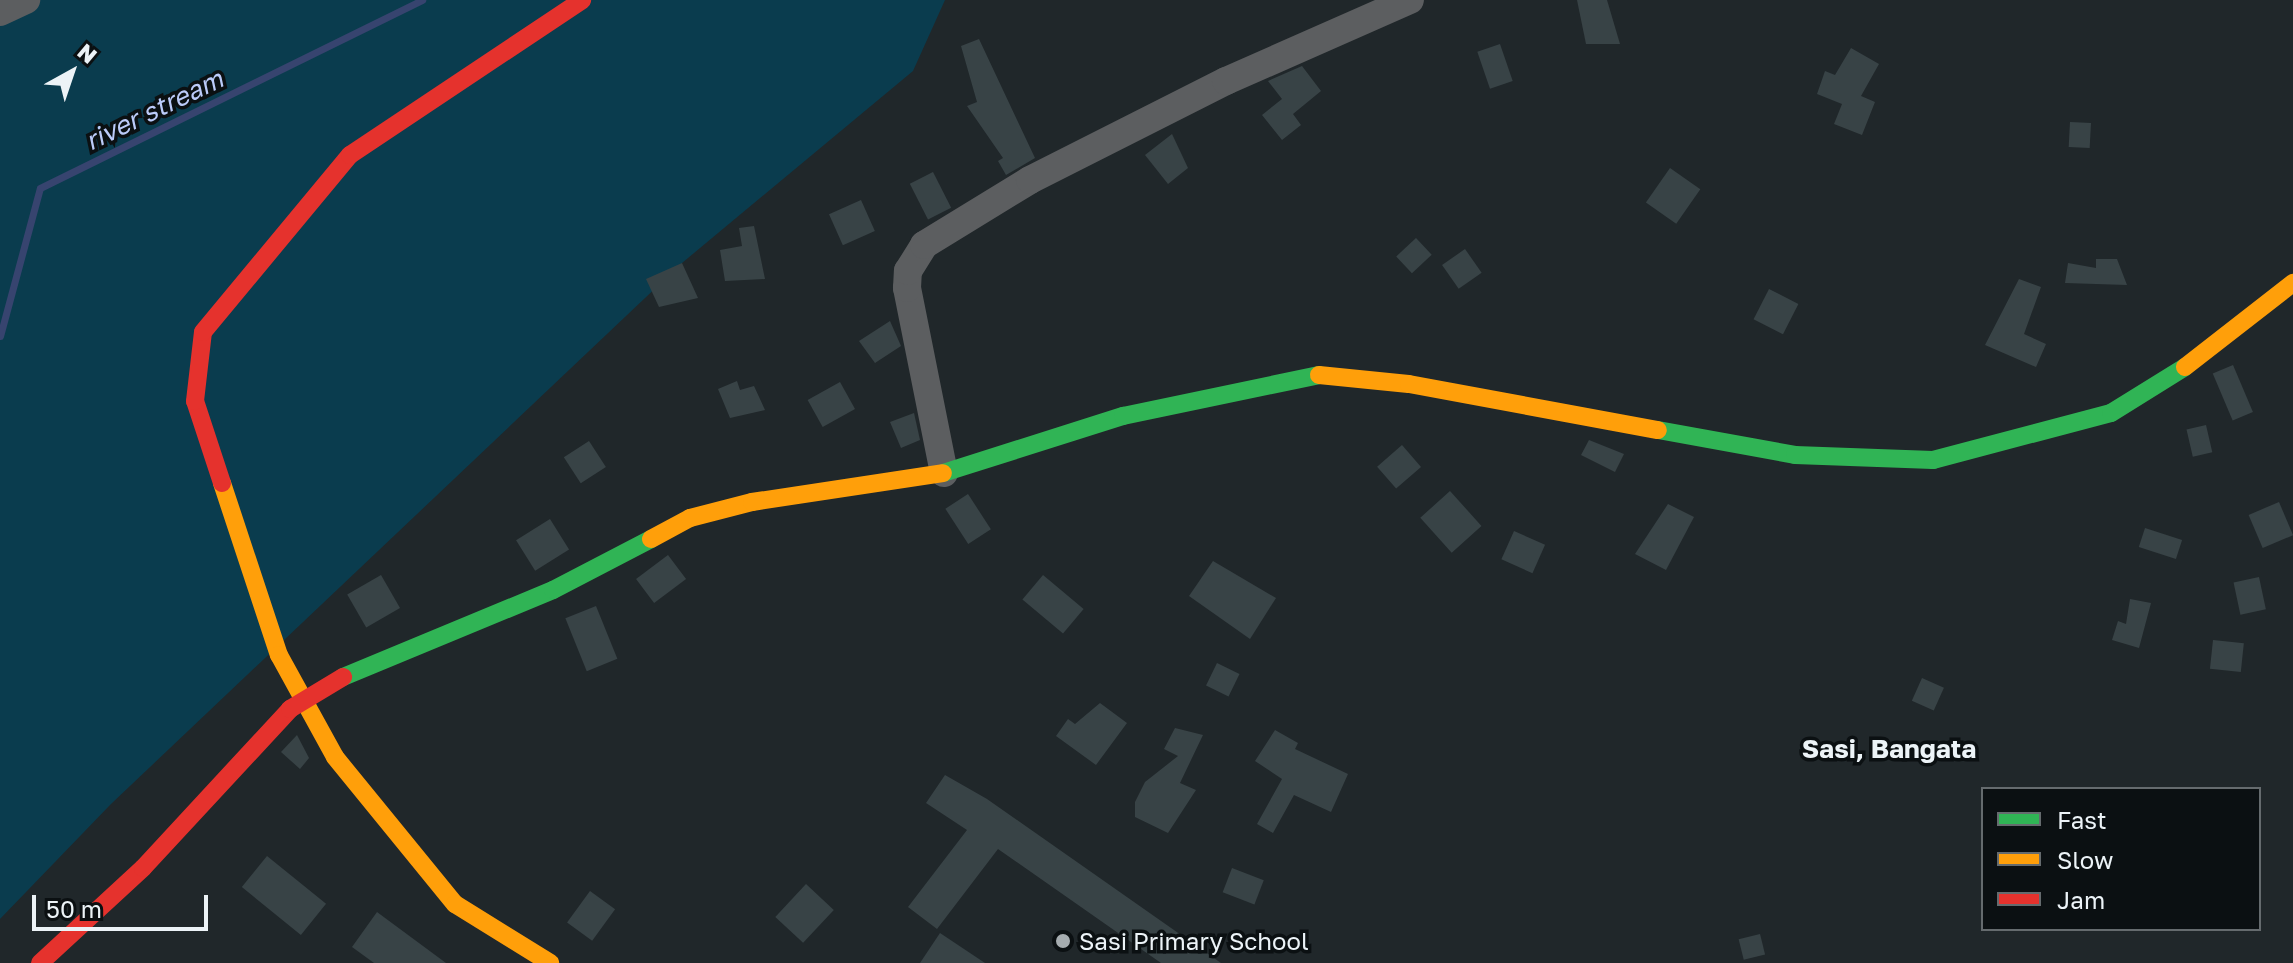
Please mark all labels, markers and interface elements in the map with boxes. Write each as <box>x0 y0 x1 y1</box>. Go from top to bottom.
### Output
north arrow <box>32 32 112 112</box>
text: N <box>73 38 103 69</box>
water label: river stream <box>80 63 228 157</box>
district label: Sasi, Bangata <box>1802 733 1976 765</box>
legend <box>1981 787 2261 931</box>
text: Fast <box>2057 805 2107 834</box>
text: Slow <box>2057 845 2113 874</box>
scale bar <box>36 879 212 929</box>
text: Jam <box>2057 885 2105 914</box>
text: 50 m <box>46 894 102 923</box>
place label: Sasi Primary School <box>1079 927 1309 955</box>
marker: Sasi Primary School <box>1054 932 1072 950</box>

